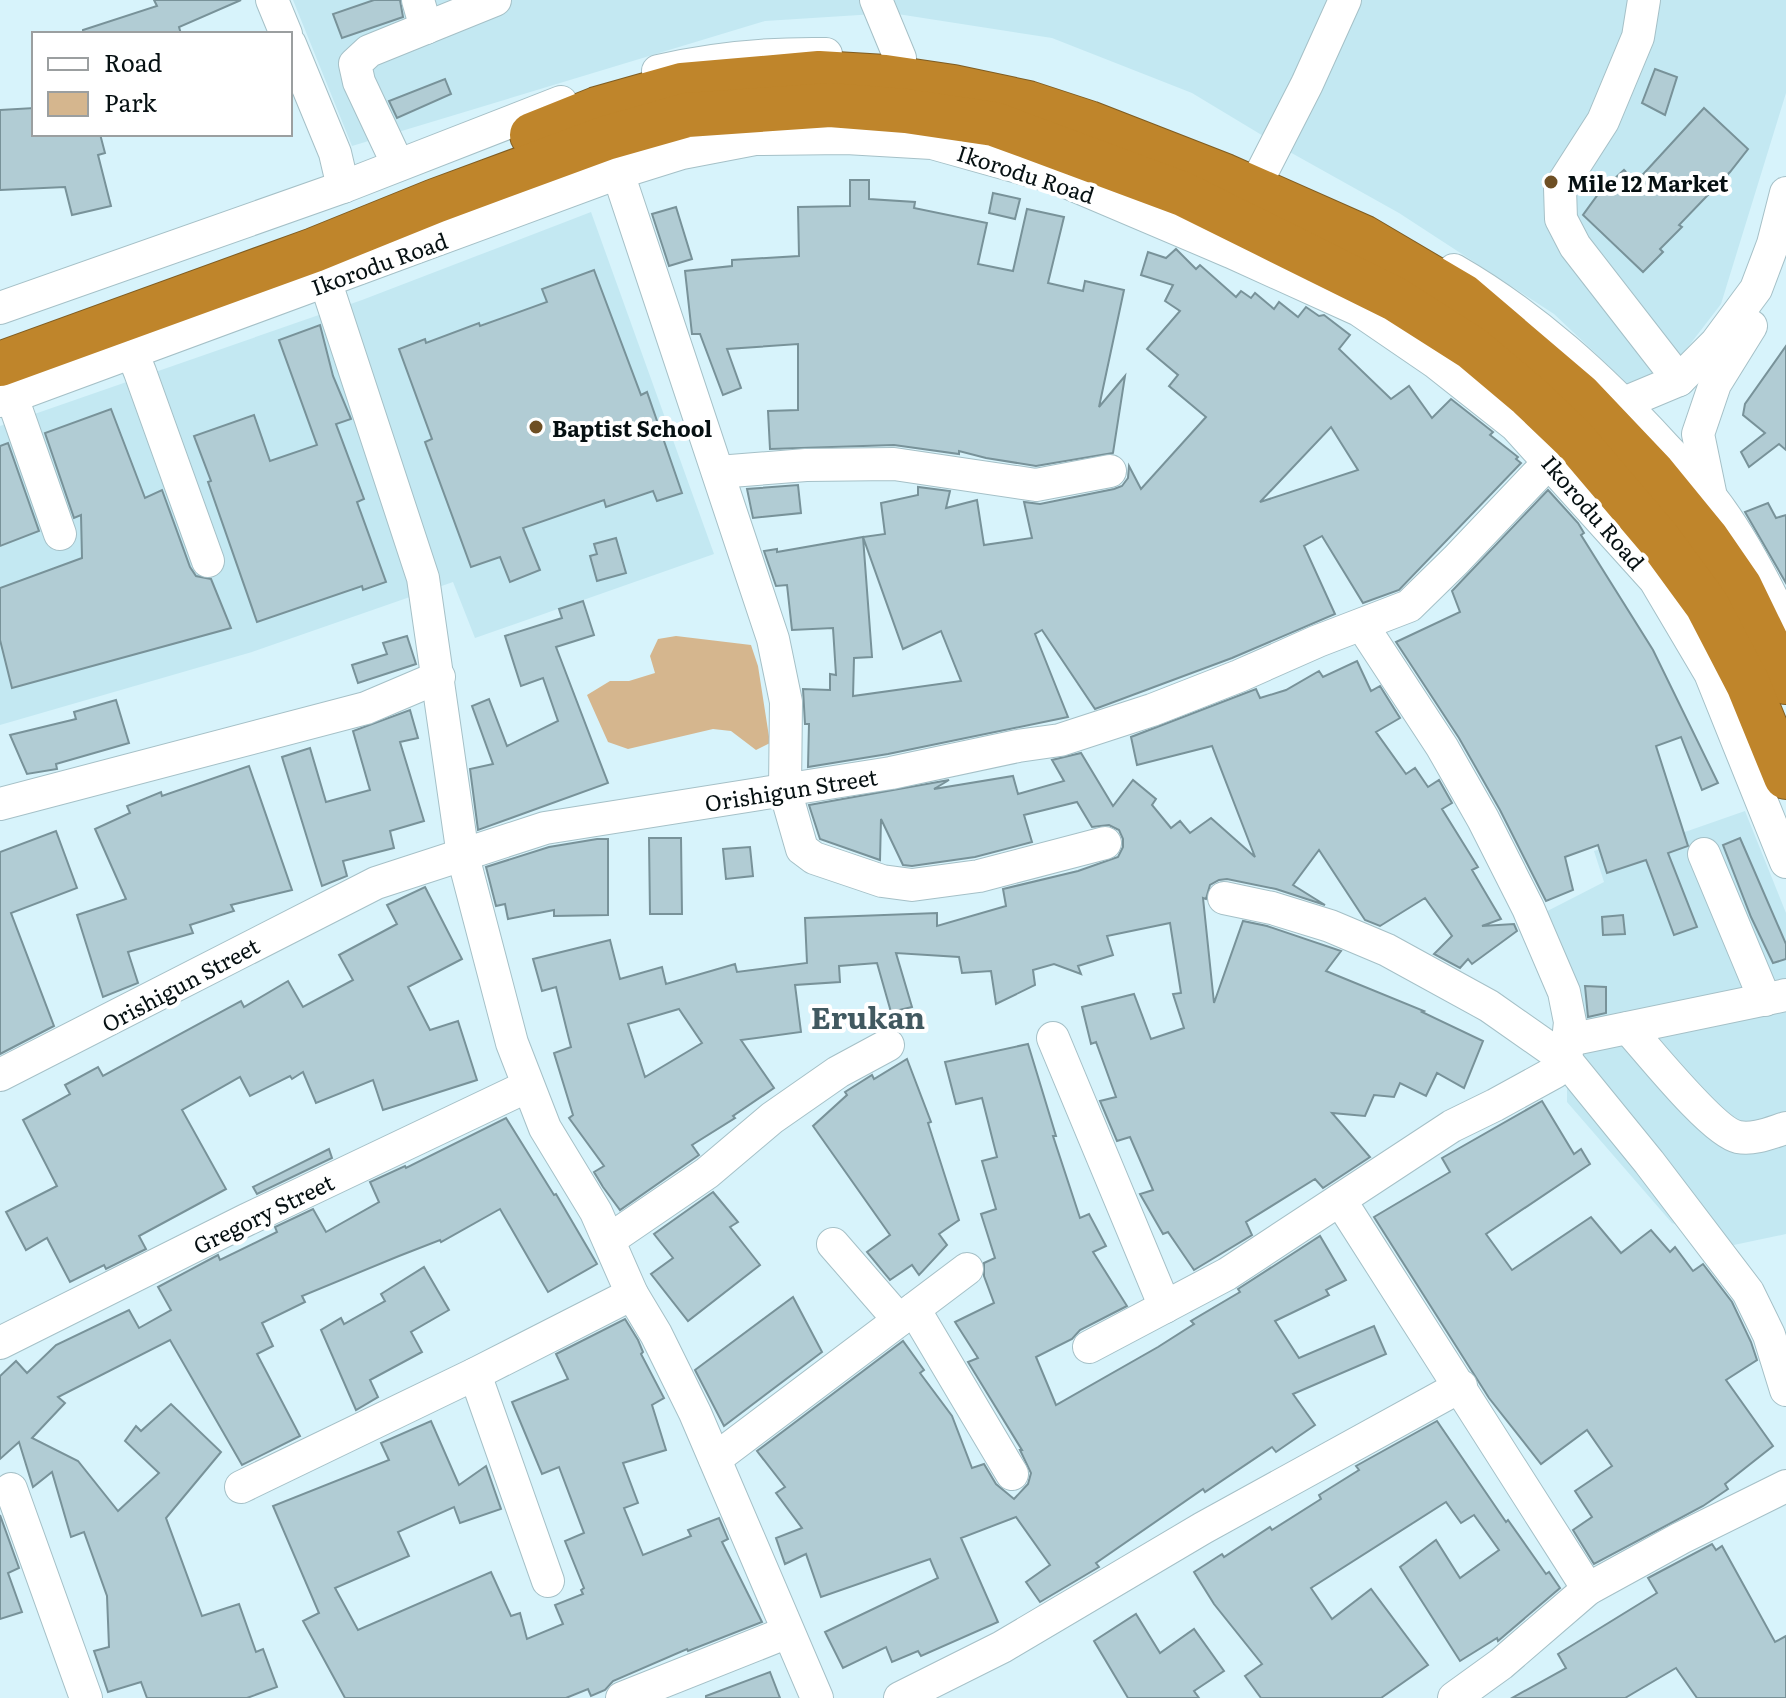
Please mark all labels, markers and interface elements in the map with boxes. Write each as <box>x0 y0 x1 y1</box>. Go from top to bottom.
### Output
legend <box>32 32 292 136</box>
text: Road <box>104 44 163 79</box>
text: Park <box>104 84 157 119</box>
street label: Ikorodu Road <box>953 135 1099 211</box>
place label: Mile 12 Market <box>1567 166 1729 199</box>
marker: Mile 12 Market <box>1542 173 1560 191</box>
street label: Ikorodu Road <box>306 223 452 303</box>
place label: Baptist School <box>552 411 712 444</box>
marker: Baptist School <box>527 418 545 436</box>
street label: Ikorodu Road <box>1535 447 1653 577</box>
street label: Orishigun Street <box>702 759 880 819</box>
street label: Orishigun Street <box>95 928 265 1040</box>
district label: Erukan <box>811 994 925 1038</box>
street label: Gregory Street <box>187 1165 339 1261</box>

